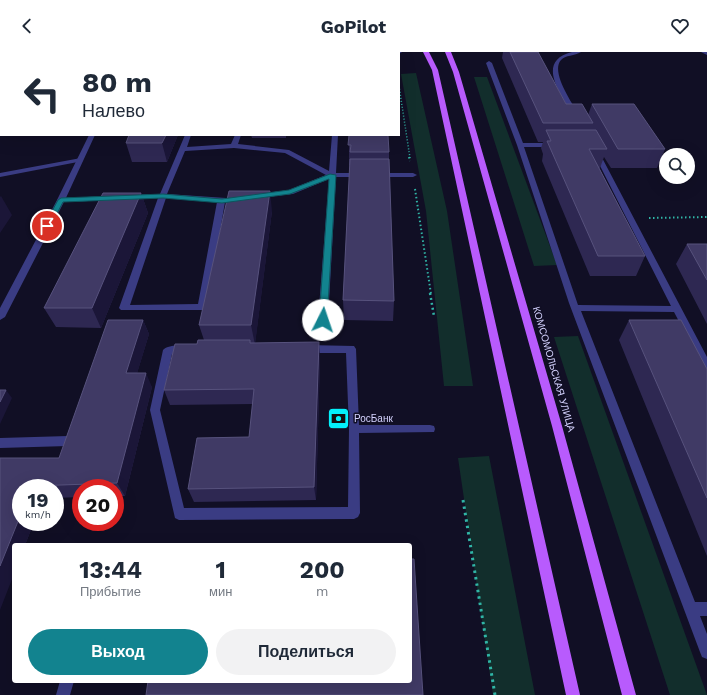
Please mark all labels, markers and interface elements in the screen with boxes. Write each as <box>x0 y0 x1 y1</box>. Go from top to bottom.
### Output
icon: back <box>16 15 38 37</box>
icon: heart <box>669 15 691 37</box>
text: GoPilot <box>321 16 386 37</box>
text: 80 m <box>82 66 152 99</box>
icon: left <box>16 68 68 120</box>
text: Налево <box>82 100 145 121</box>
map controls <box>659 148 695 184</box>
button: search <box>659 148 695 184</box>
pin <box>30 209 64 243</box>
icon: arrive <box>36 215 58 237</box>
position arrow <box>302 299 344 341</box>
street label: КОМСОМОЛЬСКАЯ УЛИЦА <box>531 305 577 433</box>
bank icon: РосБанк <box>326 405 352 431</box>
place label: РосБанк <box>354 413 393 424</box>
speed limit sign: 20 <box>72 479 124 531</box>
text: 19 <box>28 488 48 512</box>
text: km/h <box>25 509 51 520</box>
text: 13:44 <box>79 556 142 584</box>
text: 1 <box>216 556 226 584</box>
text: 200 <box>300 556 345 584</box>
text: Прибытие <box>80 584 141 599</box>
text: мин <box>209 584 232 599</box>
text: m <box>316 584 328 599</box>
button: Выход <box>28 629 208 675</box>
button: Поделиться <box>216 629 396 675</box>

